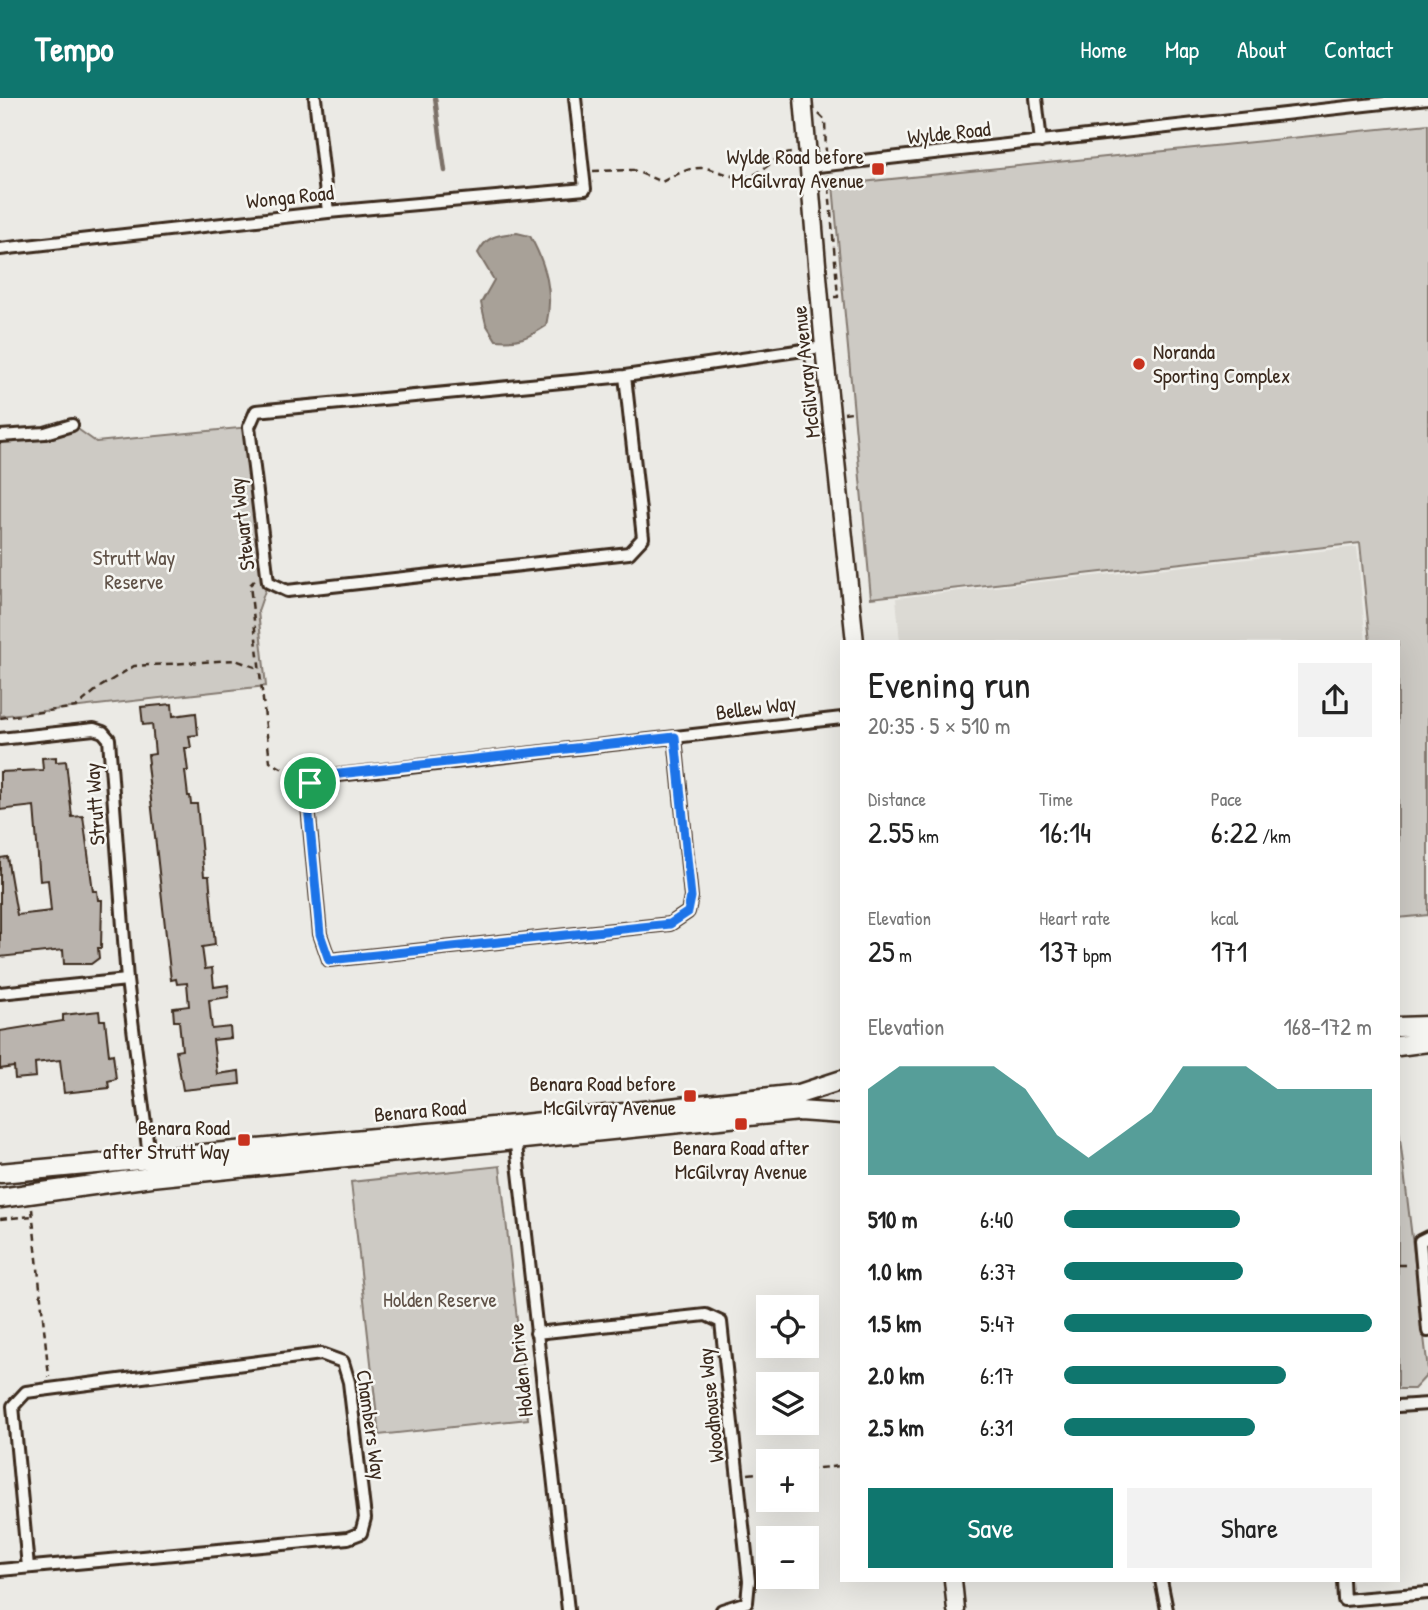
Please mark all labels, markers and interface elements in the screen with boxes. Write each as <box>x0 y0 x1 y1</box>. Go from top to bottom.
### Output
text: Tempo <box>35 27 113 71</box>
text: Home <box>1080 33 1127 65</box>
text: Map <box>1165 33 1199 65</box>
text: About <box>1237 33 1286 65</box>
text: Contact <box>1324 33 1393 65</box>
street label: Wylde Road <box>906 114 992 151</box>
place label: Wylde Road before McGilvray Avenue <box>727 142 864 195</box>
marker: Wylde Road before McGilvray Avenue <box>870 161 886 177</box>
street label: Wonga Road <box>245 177 335 216</box>
street label: McGilvray Avenue <box>784 305 827 440</box>
place label: Noranda Sporting Complex <box>1153 337 1290 390</box>
marker: Noranda Sporting Complex <box>1131 356 1147 372</box>
street label: Stewart Way <box>221 476 262 572</box>
park label: Strutt Way Reserve <box>93 543 175 596</box>
text: Evening run <box>868 658 1031 710</box>
button: share <box>1298 663 1372 737</box>
street label: Bellew Way <box>714 688 798 727</box>
text: 20:35 · 5 × 510 m <box>868 710 1011 741</box>
pin <box>280 753 340 813</box>
street label: Strutt Way <box>77 762 112 846</box>
icon: arrive <box>291 764 329 802</box>
text: Distance <box>868 786 926 812</box>
text: Time <box>1039 786 1073 812</box>
text: Pace <box>1211 786 1242 812</box>
text: 2.55 <box>868 812 914 852</box>
text: 16:14 <box>1039 812 1091 852</box>
text: 6:22 <box>1211 812 1258 852</box>
text: km <box>914 823 939 849</box>
text: /km <box>1258 823 1291 849</box>
text: Elevation <box>868 905 931 931</box>
text: Heart rate <box>1039 905 1110 931</box>
text: kcal <box>1211 905 1238 931</box>
text: 25 <box>868 931 895 971</box>
text: 137 <box>1039 931 1079 971</box>
text: 171 <box>1211 931 1247 971</box>
text: m <box>895 942 912 968</box>
text: bpm <box>1079 942 1112 968</box>
text: Elevation <box>868 1011 944 1042</box>
text: 168–172 m <box>1283 1011 1372 1042</box>
place label: Benara Road before McGilvray Avenue <box>529 1069 676 1122</box>
marker: Benara Road before McGilvray Avenue <box>682 1088 698 1104</box>
street label: Benara Road <box>373 1092 467 1129</box>
place label: Benara Road after Strutt Way <box>103 1113 230 1166</box>
marker: Benara Road after McGilvray Avenue <box>733 1116 749 1132</box>
marker: Benara Road after Strutt Way <box>236 1132 252 1148</box>
place label: Benara Road after McGilvray Avenue <box>673 1133 809 1186</box>
text: 510 m <box>868 1204 917 1235</box>
text: 6:40 <box>980 1204 1013 1235</box>
text: 1.0 km <box>868 1256 922 1287</box>
text: 6:37 <box>980 1256 1016 1287</box>
park label: Holden Reserve <box>383 1285 497 1314</box>
map controls <box>756 1295 819 1589</box>
button: locate <box>756 1295 819 1358</box>
text: 1.5 km <box>868 1308 921 1339</box>
text: 5:47 <box>980 1308 1015 1339</box>
street label: Holden Drive <box>501 1322 540 1418</box>
street label: Woodhouse Way <box>690 1346 731 1464</box>
text: 2.0 km <box>868 1360 924 1391</box>
text: 6:17 <box>980 1360 1014 1391</box>
street label: Chambers Way <box>349 1368 394 1482</box>
button: layers <box>756 1372 819 1435</box>
text: 2.5 km <box>868 1412 924 1443</box>
text: 6:31 <box>980 1412 1013 1443</box>
button: + <box>756 1449 819 1512</box>
button: Save <box>868 1488 1113 1568</box>
button: Share <box>1127 1488 1372 1568</box>
button: − <box>756 1526 819 1589</box>

